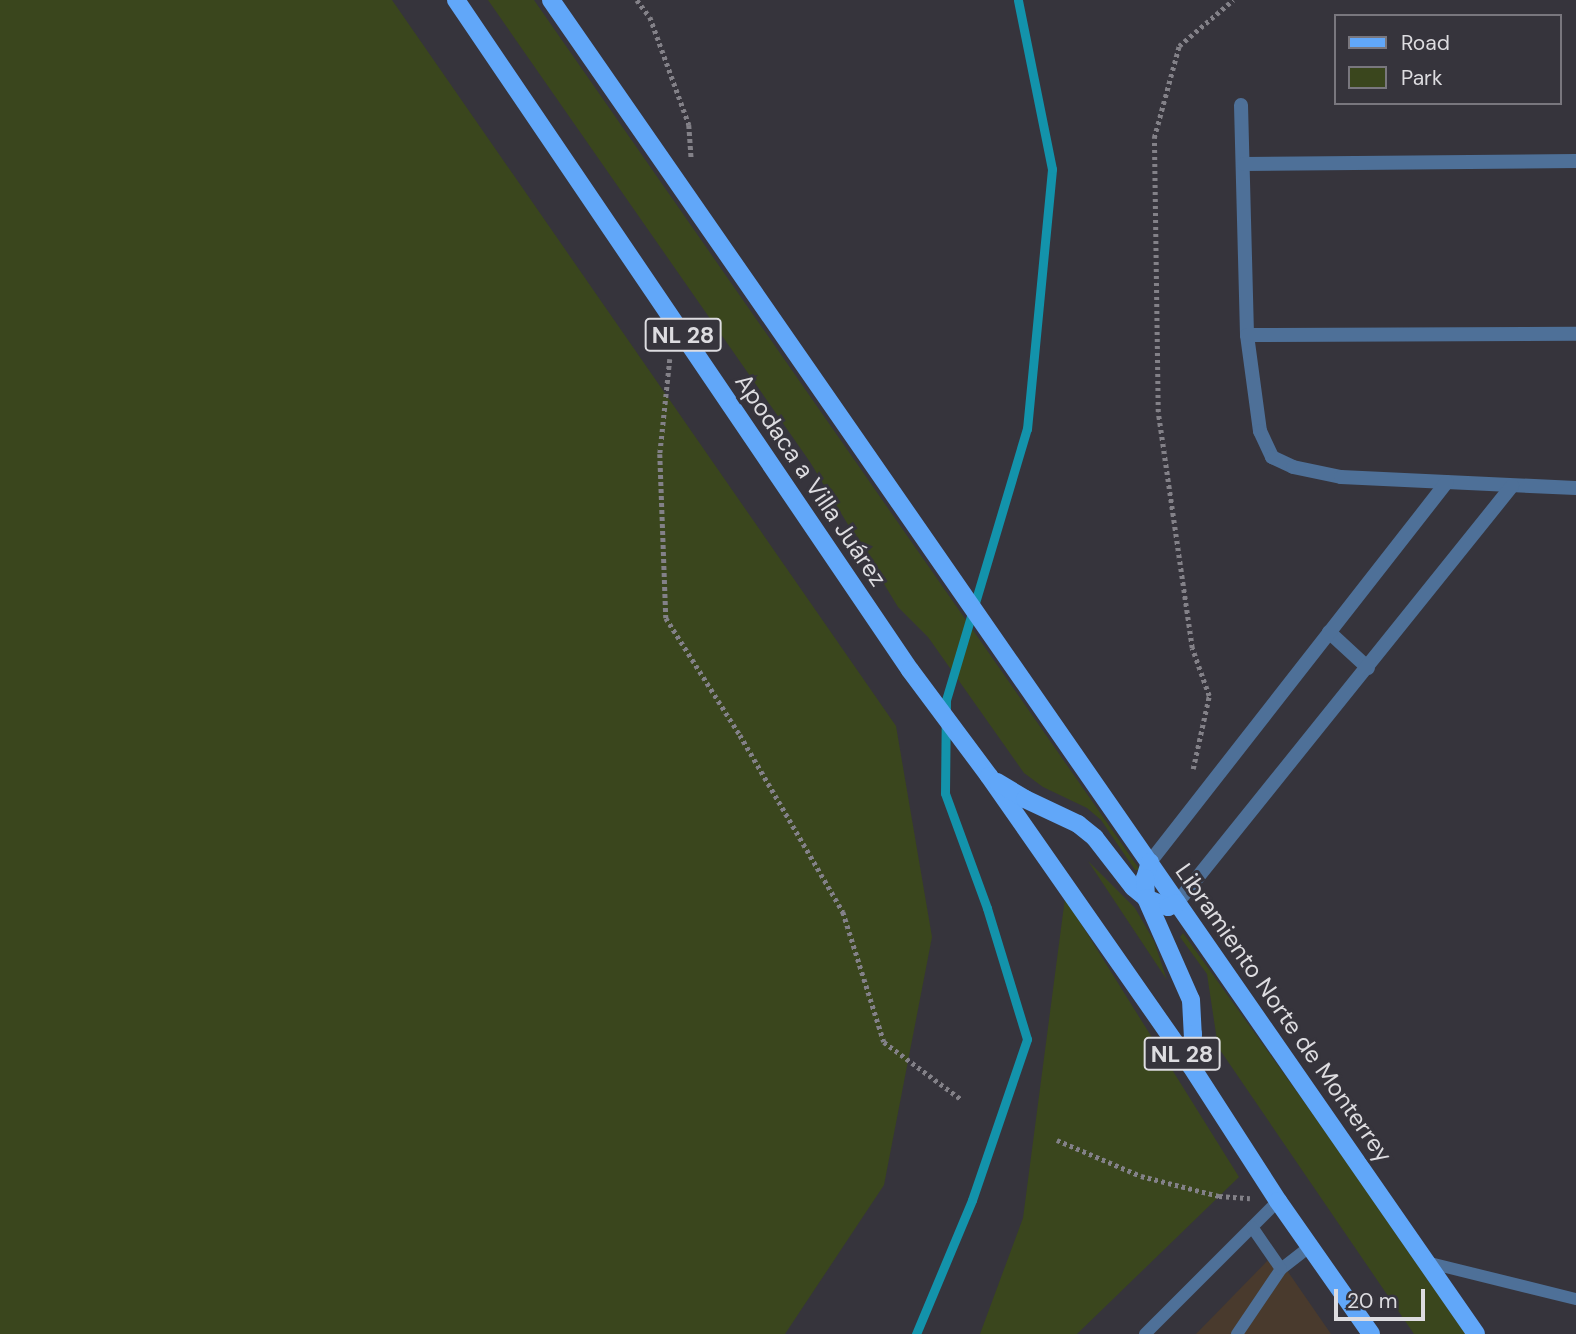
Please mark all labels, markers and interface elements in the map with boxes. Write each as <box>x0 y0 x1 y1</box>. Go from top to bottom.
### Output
legend <box>1334 14 1562 105</box>
text: Road <box>1401 29 1450 57</box>
text: Park <box>1401 64 1442 92</box>
road number: NL 28 <box>644 316 722 354</box>
street label: Apodaca a Villa Juárez <box>729 368 893 592</box>
street label: Libramiento Norte de Monterrey <box>1169 858 1399 1168</box>
road number: NL 28 <box>1144 1035 1220 1074</box>
scale bar <box>1338 1274 1429 1318</box>
text: 20 m <box>1347 1287 1398 1315</box>

